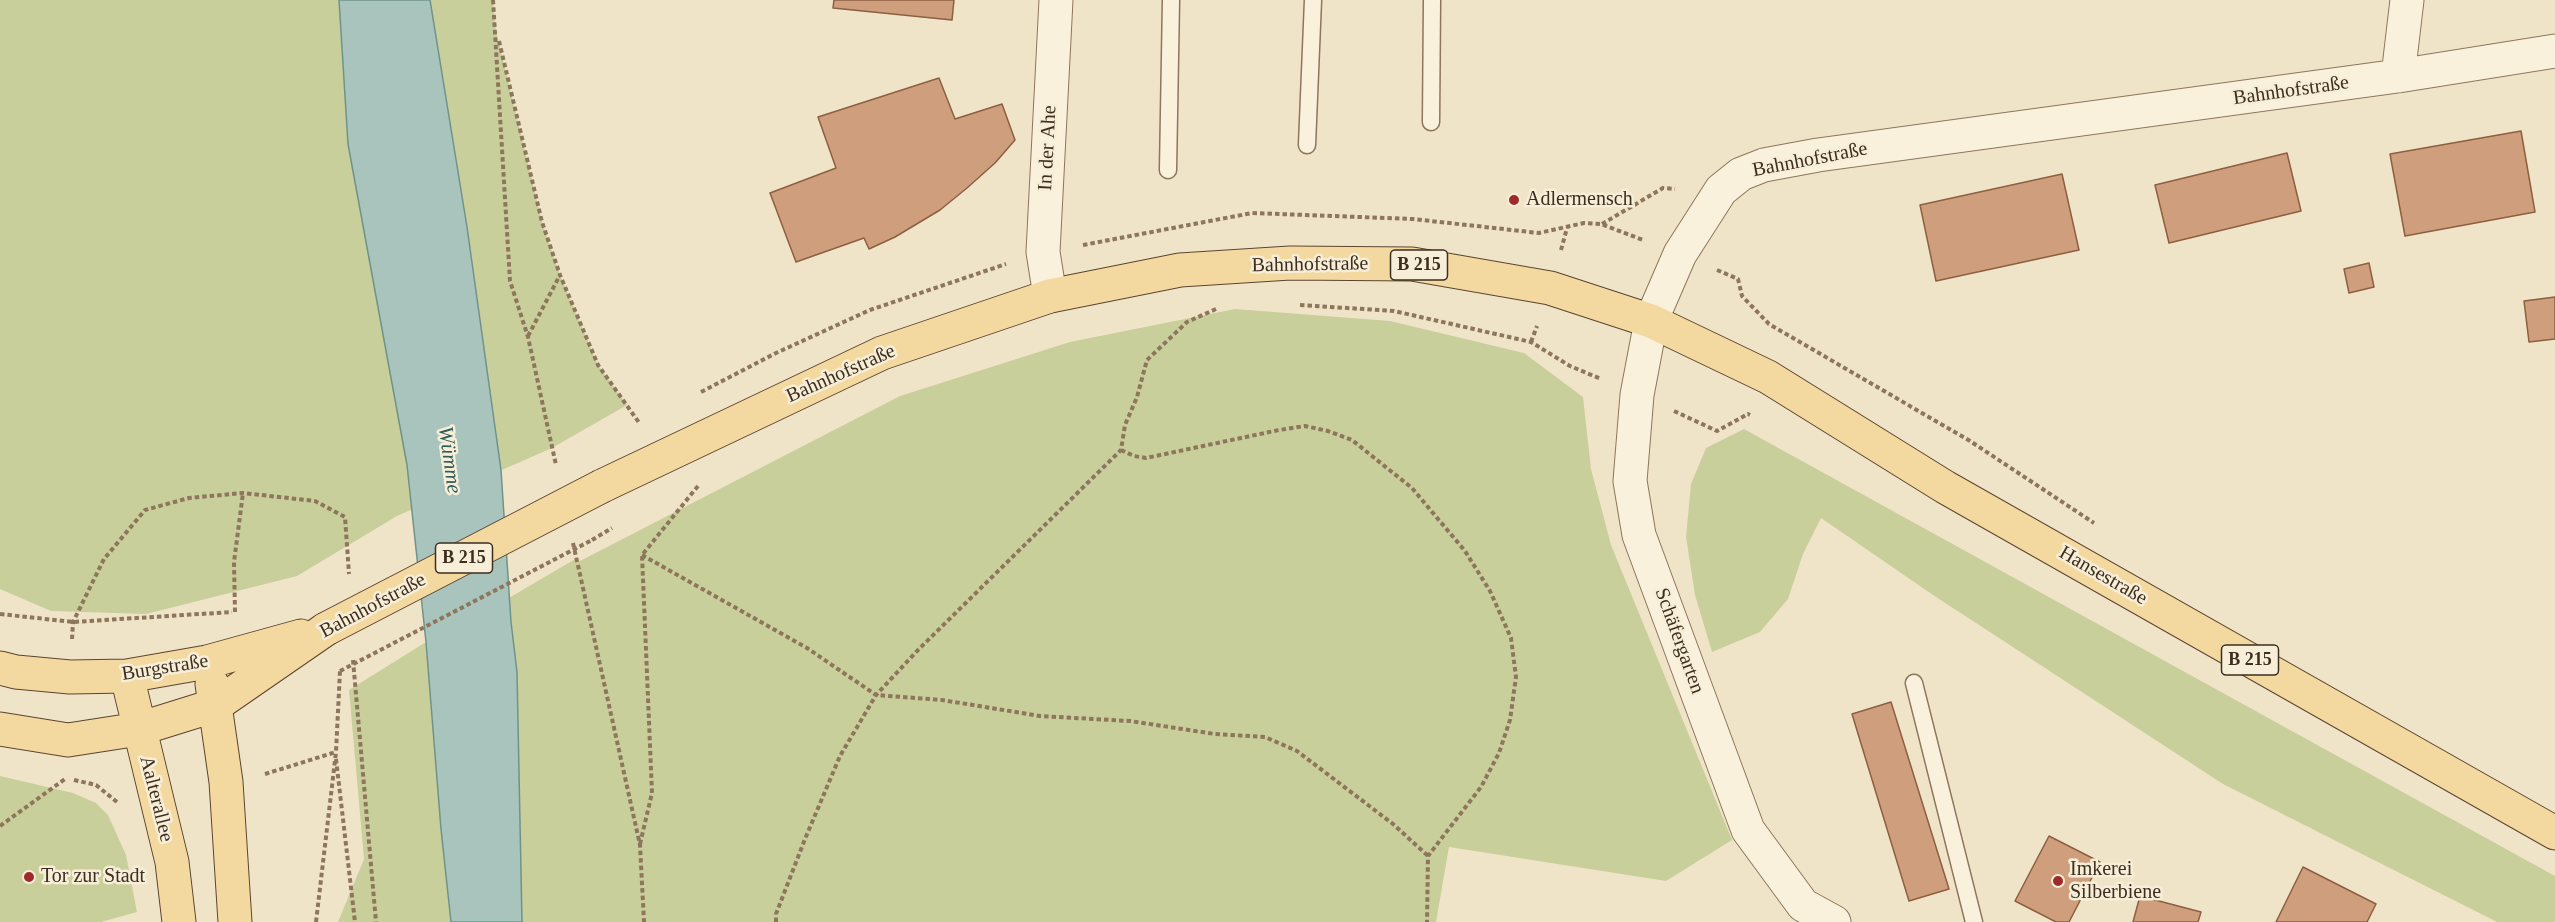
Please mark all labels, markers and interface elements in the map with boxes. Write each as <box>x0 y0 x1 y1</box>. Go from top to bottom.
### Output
street label: Bahnhofstraße <box>2232 71 2350 111</box>
street label: In der Ahe <box>1034 105 1062 191</box>
street label: Bahnhofstraße <box>1750 137 1870 183</box>
place label: Adlermensch <box>1526 188 1633 212</box>
marker: Adlermensch <box>1507 193 1521 207</box>
road number: B 215 <box>1390 250 1448 280</box>
street label: Bahnhofstraße <box>1251 252 1369 278</box>
street label: Bahnhofstraße <box>783 339 899 409</box>
water label: Wümme <box>432 425 466 495</box>
street label: Hansestraße <box>2055 541 2151 611</box>
road number: B 215 <box>436 543 492 573</box>
street label: Bahnhofstraße <box>316 568 430 644</box>
street label: Schäfergarten <box>1649 585 1709 697</box>
road number: B 215 <box>2222 645 2278 675</box>
street label: Burgstraße <box>120 649 210 687</box>
street label: Aalterallee <box>134 754 178 844</box>
place label: Imkerei Silberbiene <box>2070 858 2161 905</box>
place label: Tor zur Stadt <box>41 865 145 889</box>
marker: Tor zur Stadt <box>22 870 36 884</box>
marker: Imkerei Silberbiene <box>2051 874 2065 888</box>

